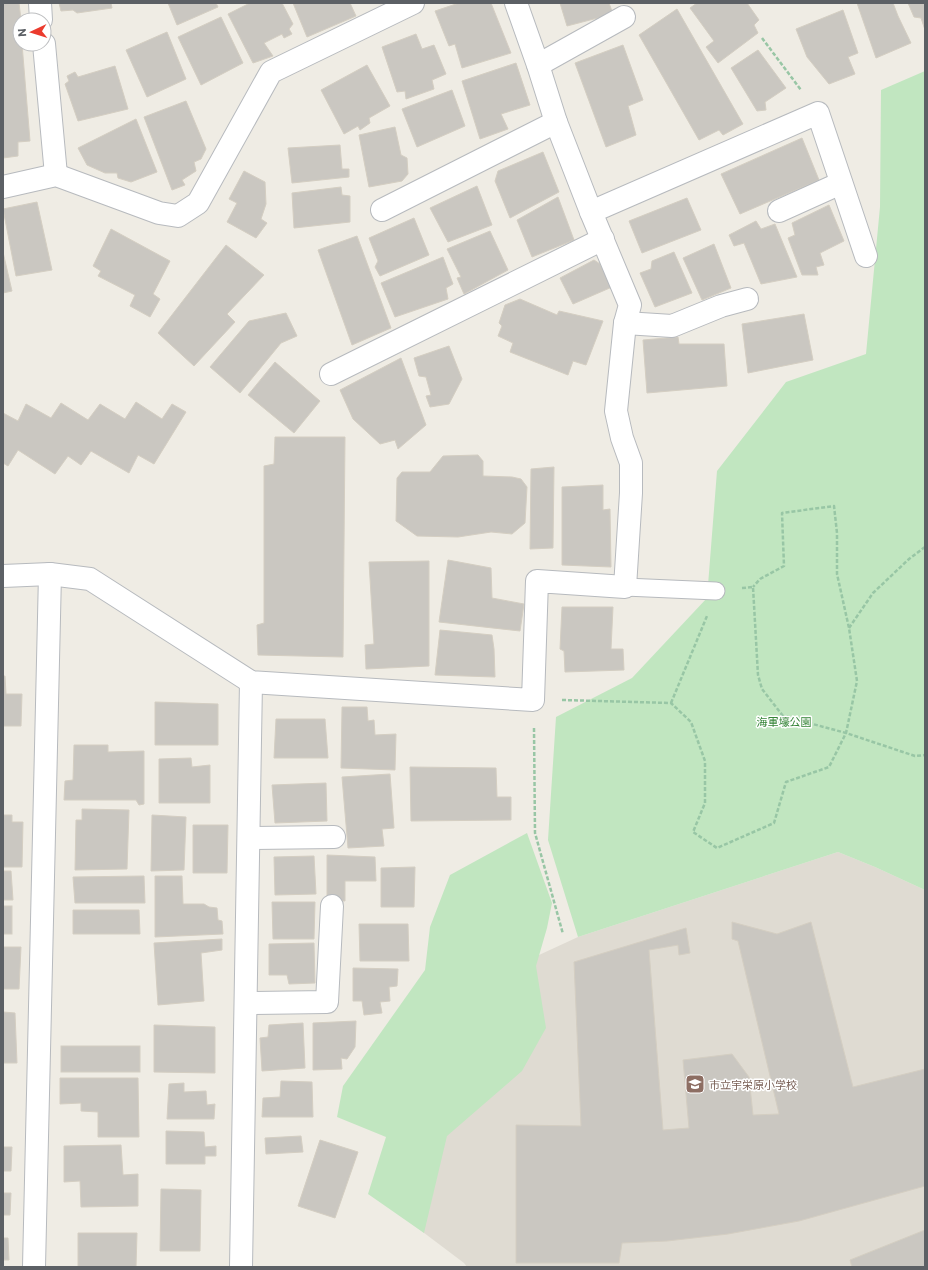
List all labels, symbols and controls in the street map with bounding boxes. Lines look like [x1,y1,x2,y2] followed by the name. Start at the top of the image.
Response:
[12,12,52,52] north arrow
[15,28,28,37] text: N
[757,715,812,728] park label: 海軍壕公園
[684,1073,706,1095] school or university icon: 市立宇栄原小学校
[709,1078,797,1091] place label: 市立宇栄原小学校

